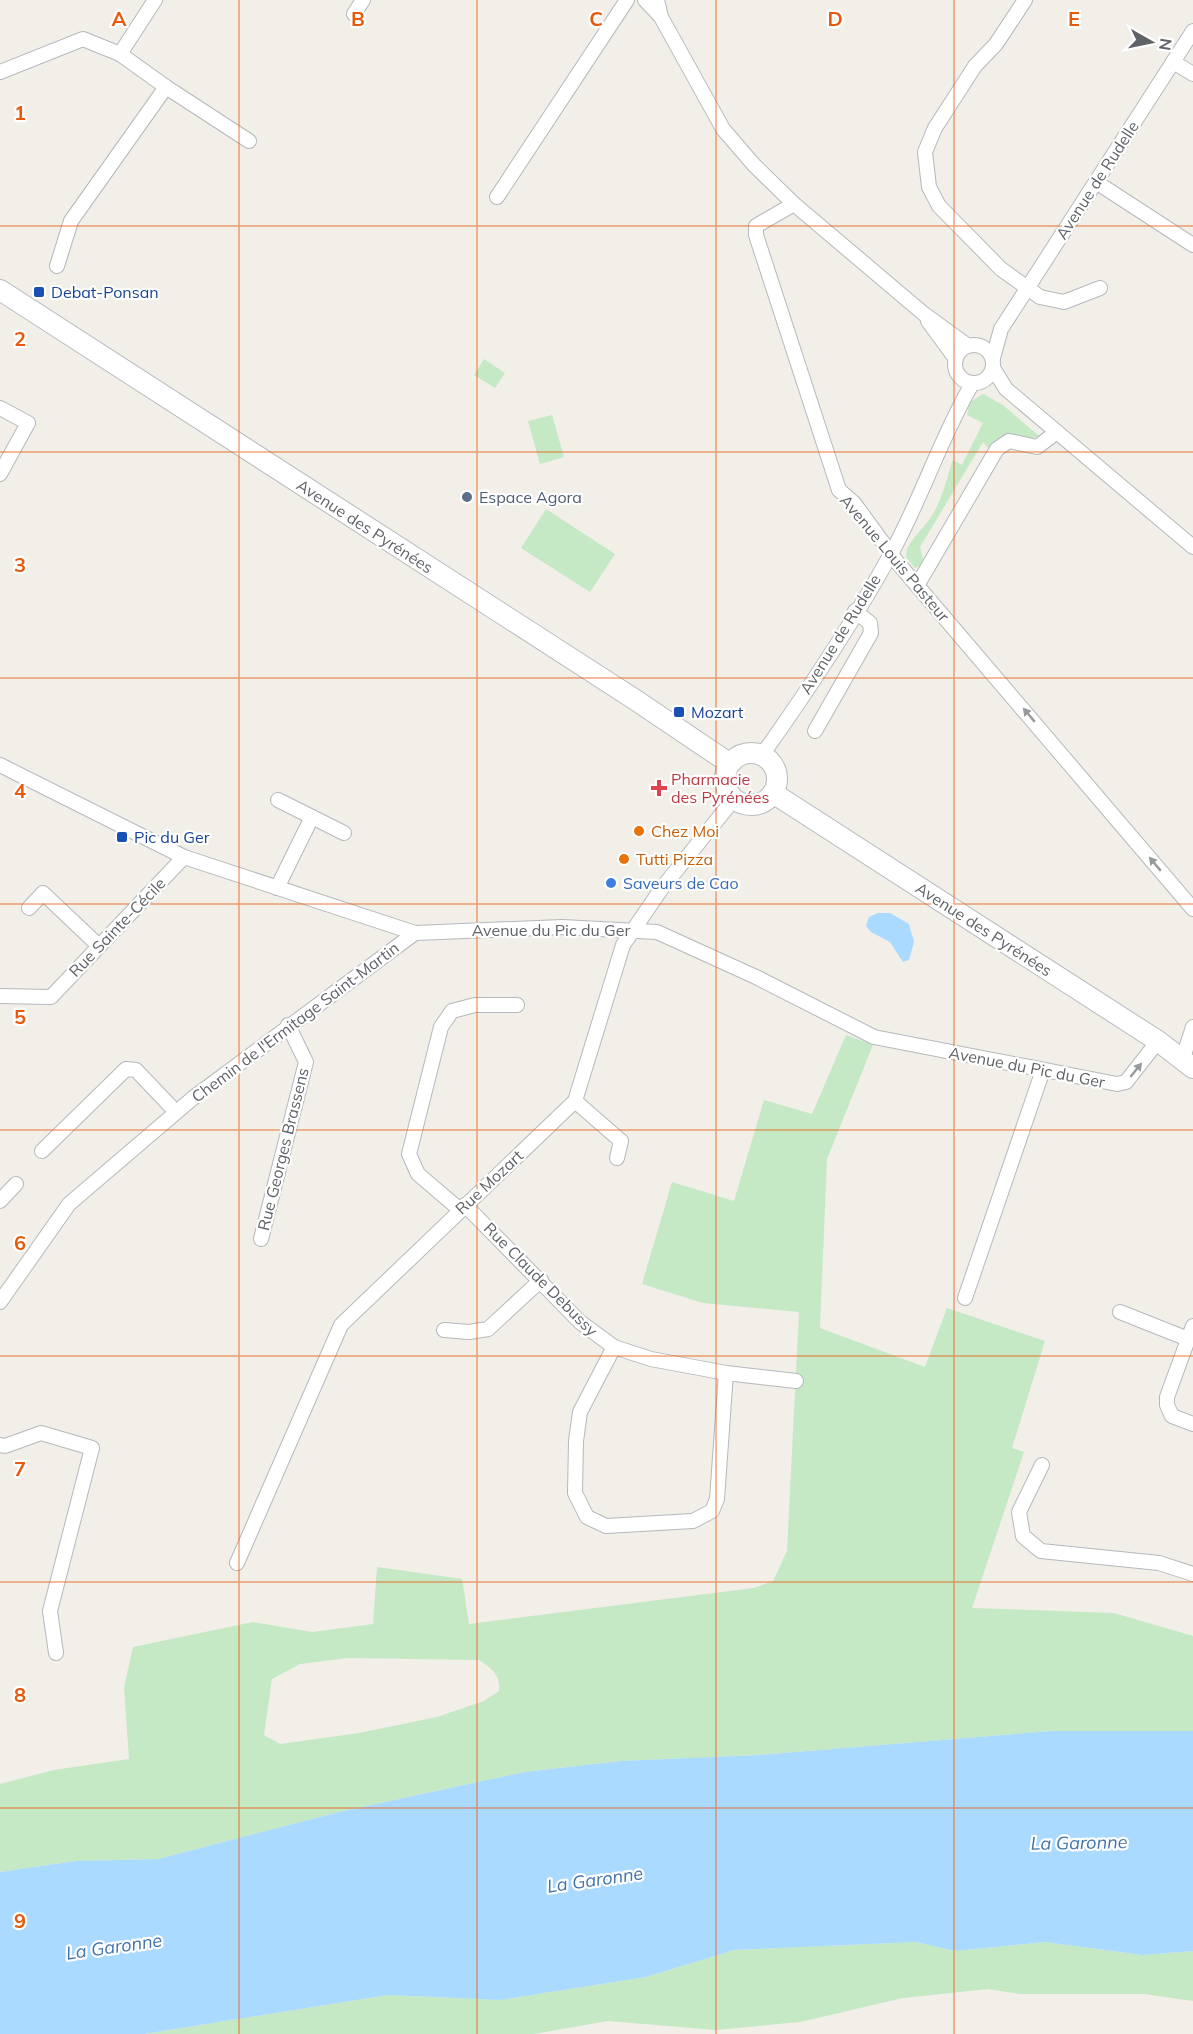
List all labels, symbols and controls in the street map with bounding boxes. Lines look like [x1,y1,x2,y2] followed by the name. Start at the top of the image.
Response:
[112,6,127,31] text: A
[351,6,365,31] text: B
[589,6,603,31] text: C
[827,6,843,31] text: D
[1068,6,1080,31] text: E
[1121,12,1181,72] north arrow
[1155,37,1177,52] text: N
[14,100,26,125] text: 1
[1051,117,1143,243] street label: Avenue de Rudelle
[51,282,159,302] place label: Debat-Ponsan
[32,285,46,299] marker: Debat-Ponsan
[14,326,26,351] text: 2
[293,474,437,578] street label: Avenue des Pyrénées
[479,487,582,507] place label: Espace Agora
[460,490,474,504] marker: Espace Agora
[836,490,954,626] street label: Avenue Louis Pasteur
[14,552,26,577] text: 3
[795,570,885,698] street label: Avenue de Rudelle
[691,702,744,722] place label: Mozart
[672,705,686,719] marker: Mozart
[1023,708,1036,723] one-way arrow
[671,769,770,807] place label: Pharmacie des Pyrénées
[14,778,26,803] text: 4
[652,781,666,795] marker: Pharmacie des Pyrénées
[651,821,719,841] place label: Chez Moi
[632,824,646,838] marker: Chez Moi
[134,827,210,847] place label: Pic du Ger
[115,830,129,844] marker: Pic du Ger
[636,849,713,869] place label: Tutti Pizza
[617,852,631,866] marker: Tutti Pizza
[1149,857,1162,872] one-way arrow
[64,873,170,981] street label: Rue Sainte-Cécile
[623,873,739,893] place label: Saveurs de Cao
[604,876,618,890] marker: Saveurs de Cao
[912,877,1056,981] street label: Avenue des Pyrénées
[472,920,630,940] street label: Avenue du Pic du Ger
[187,937,403,1107] street label: Chemin de l'Ermitage Saint-Martin
[14,1004,26,1029] text: 5
[947,1042,1107,1092] street label: Avenue du Pic du Ger
[1129,1063,1142,1078] one-way arrow
[253,1066,313,1232] street label: Rue Georges Brassens
[451,1145,527,1219] street label: Rue Mozart
[480,1218,602,1340] street label: Rue Claude Debussy
[14,1230,26,1255] text: 6
[14,1456,26,1481] text: 7
[14,1682,26,1707] text: 8
[1030,1830,1128,1855] water label: La Garonne
[545,1861,645,1898] water label: La Garonne
[14,1908,26,1933] text: 9
[64,1928,164,1965] water label: La Garonne

